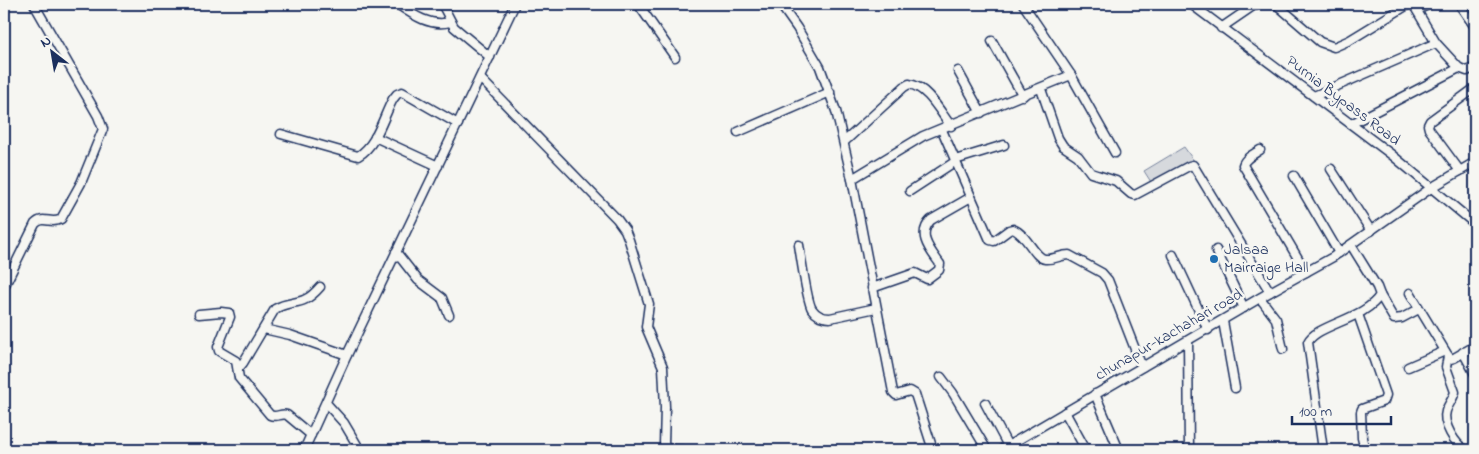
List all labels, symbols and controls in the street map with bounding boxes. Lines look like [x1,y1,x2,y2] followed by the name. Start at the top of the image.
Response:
[28,28,78,78] north arrow
[37,31,56,54] text: N
[1281,50,1405,152] street label: Purnia Bypass Road
[1224,238,1309,280] place label: Jalsaa Mairraige Hall
[1208,253,1220,265] marker: Jalsaa Mairraige Hall
[1091,283,1247,387] street label: chunapur-kachahari road
[1292,394,1390,426] scale bar
[1299,401,1332,423] text: 100 m

